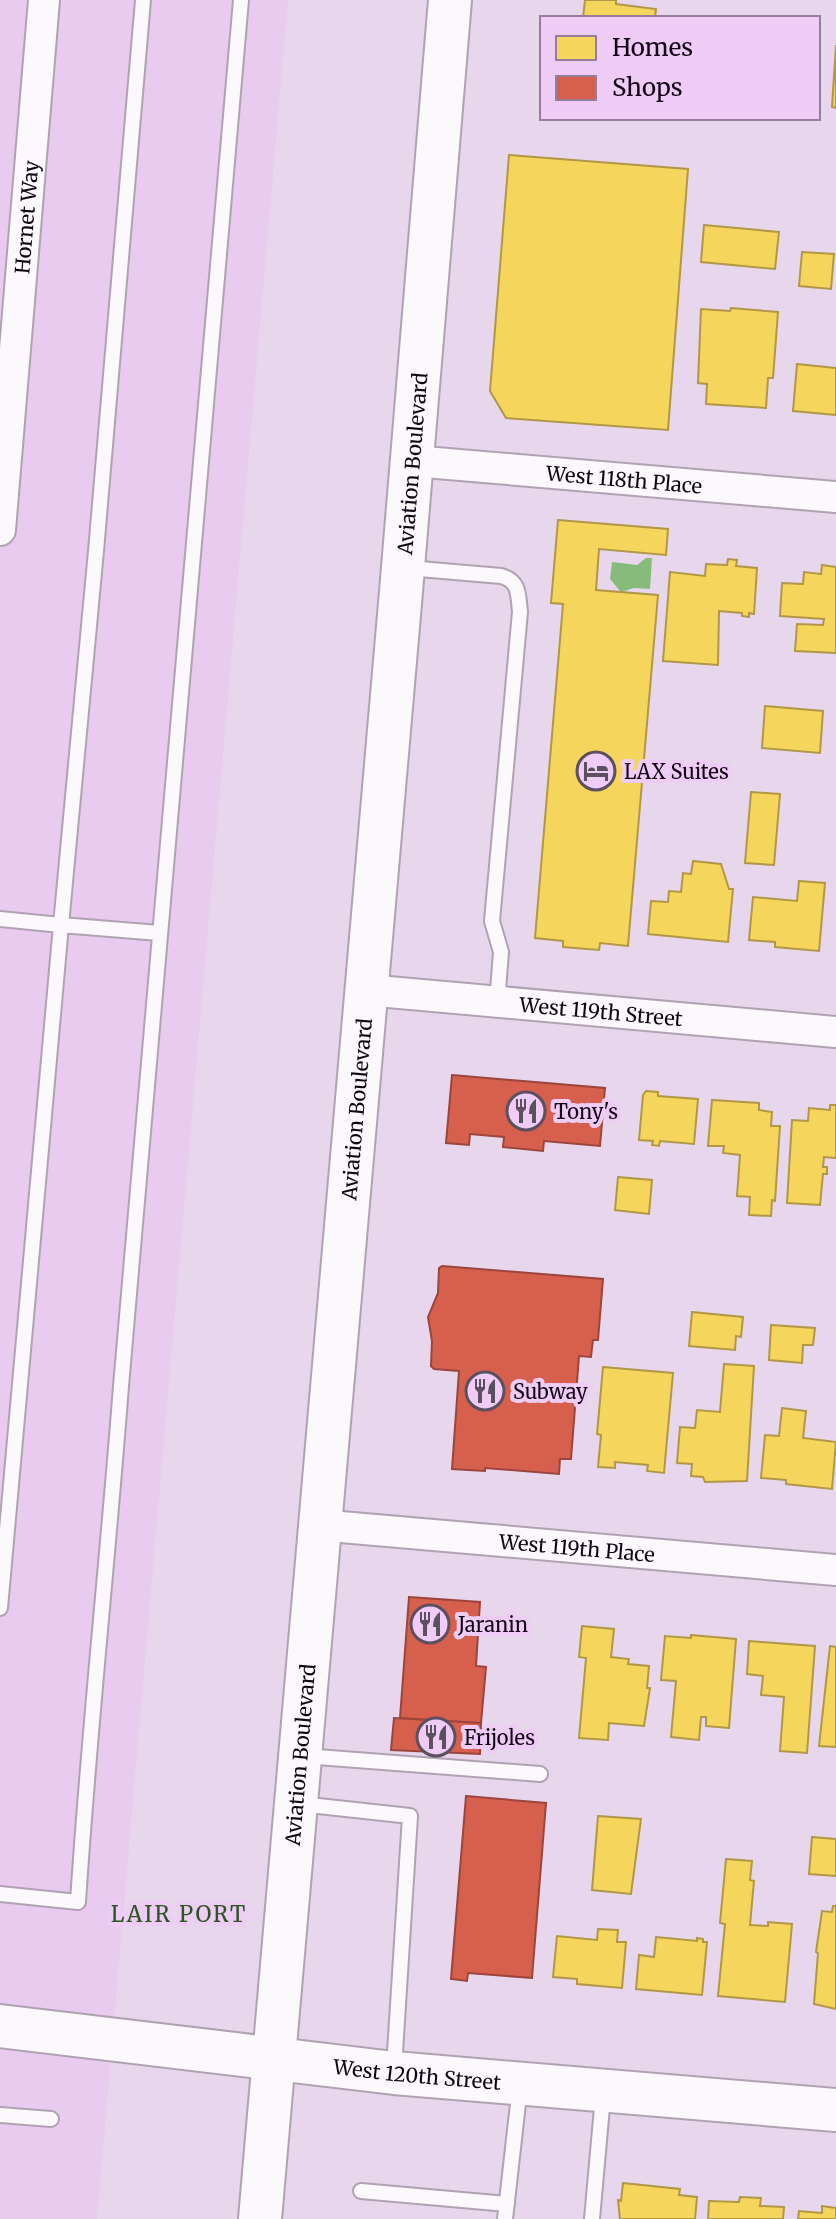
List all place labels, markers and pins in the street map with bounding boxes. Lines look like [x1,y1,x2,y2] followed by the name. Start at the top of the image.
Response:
[575,750,617,792] hotel icon: LAX Suites
[624,759,729,784] place label: LAX Suites
[505,1090,547,1132] restaurant icon: Tony's
[554,1099,618,1124] place label: Tony's
[464,1370,506,1412] restaurant icon: Subway
[513,1379,588,1404] place label: Subway
[409,1603,451,1645] restaurant icon: Jaranin
[457,1612,528,1637] place label: Jaranin
[415,1716,457,1758] restaurant icon: Frijoles
[464,1725,535,1750] place label: Frijoles

